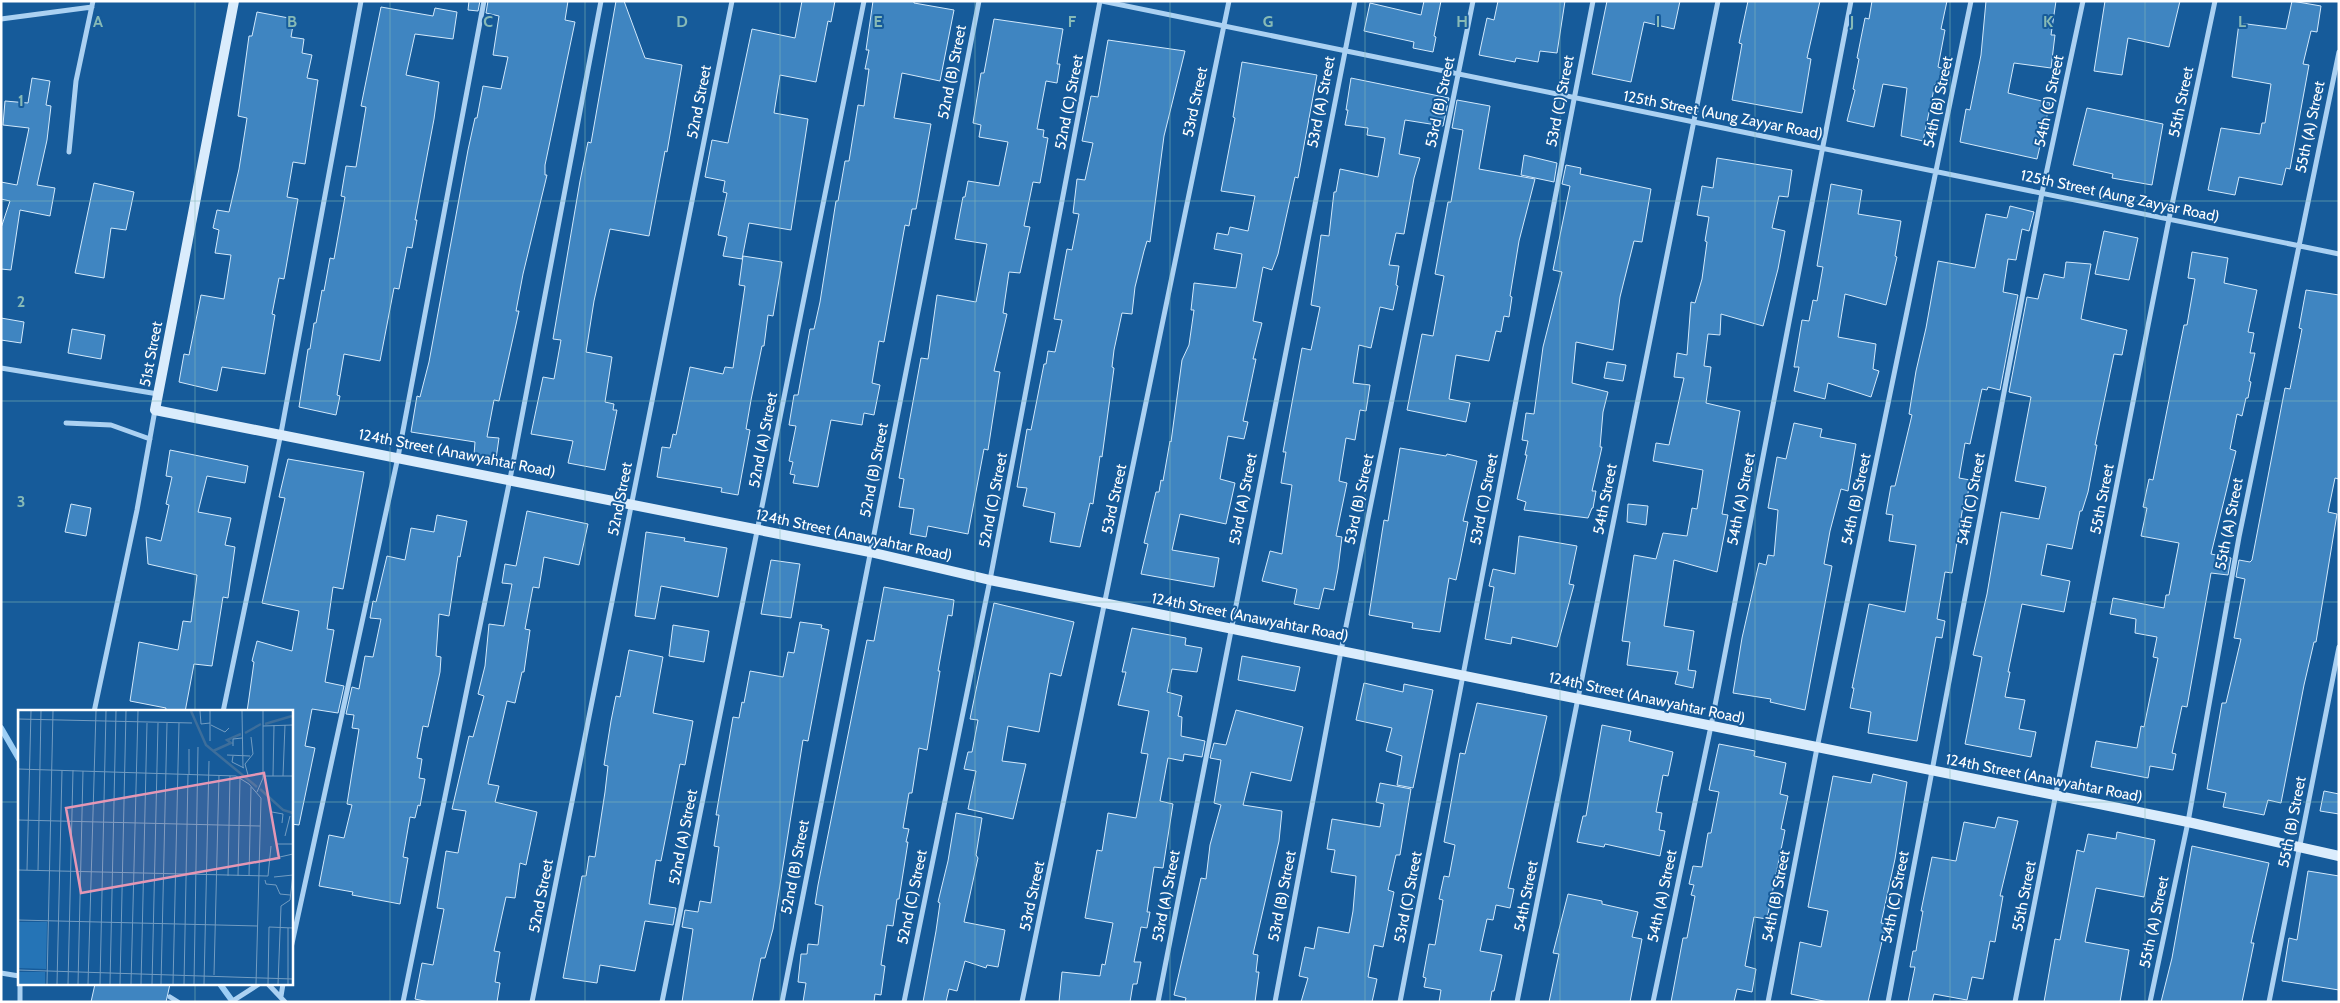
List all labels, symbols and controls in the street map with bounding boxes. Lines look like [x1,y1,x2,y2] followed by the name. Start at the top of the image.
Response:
[93,12,103,31] text: A
[287,12,297,31] text: B
[483,12,493,31] text: C
[676,12,688,31] text: D
[873,12,883,31] text: E
[1068,12,1077,31] text: F
[1263,12,1273,31] text: G
[1456,12,1468,31] text: H
[1656,12,1660,31] text: I
[1849,12,1854,31] text: J
[2043,12,2053,31] text: K
[2238,12,2246,31] text: L
[934,23,970,121] street label: 52nd (B) Street
[1051,53,1087,151] street label: 52nd (C) Street
[2030,53,2068,149] street label: 54th (C) Street
[1542,54,1578,148] street label: 53rd (C) Street
[1303,55,1339,149] street label: 53rd (A) Street
[1422,55,1458,149] street label: 53rd (B) Street
[1920,55,1956,149] street label: 54th (B) Street
[683,64,715,140] street label: 52nd Street
[1179,65,1211,139] street label: 53rd Street
[2165,65,2197,139] street label: 55th Street
[2291,79,2329,175] street label: 55th (A) Street
[1622,87,1824,143] street label: 125th Street (Aung Zayyar Road)
[18,91,24,110] text: 1
[2019,166,2221,226] street label: 125th Street (Aung Zayyar Road)
[17,292,25,311] text: 2
[136,320,166,388] street label: 51st Street
[745,391,781,489] street label: 52nd (A) Street
[856,421,892,519] street label: 52nd (B) Street
[357,425,557,481] street label: 124th Street (Anawyahtar Road)
[975,451,1011,549] street label: 52nd (C) Street
[1723,451,1759,547] street label: 54th (A) Street
[1953,451,1989,547] street label: 54th (C) Street
[1225,452,1261,546] street label: 53rd (A) Street
[1341,452,1377,546] street label: 53rd (B) Street
[1466,452,1502,546] street label: 53rd (C) Street
[1838,452,1874,546] street label: 54th (B) Street
[604,461,636,537] street label: 52nd Street
[1098,462,1130,536] street label: 53rd Street
[1589,462,1621,536] street label: 54th Street
[2086,462,2118,536] street label: 55th Street
[2211,476,2247,572] street label: 55th (A) Street
[17,492,25,511] text: 3
[754,505,954,565] street label: 124th Street (Anawyahtar Road)
[1150,589,1350,645] street label: 124th Street (Anawyahtar Road)
[1547,668,1747,728] street label: 124th Street (Anawyahtar Road)
[18,710,292,986] inset map
[1944,750,2144,806] street label: 124th Street (Anawyahtar Road)
[2274,775,2310,869] street label: 55th (B) Street
[665,788,701,886] street label: 52nd (A) Street
[777,818,813,916] street label: 52nd (B) Street
[893,848,931,946] street label: 52nd (C) Street
[1643,848,1681,944] street label: 54th (A) Street
[1148,849,1184,943] street label: 53rd (A) Street
[1264,849,1300,943] street label: 53rd (B) Street
[1758,849,1794,943] street label: 54th (B) Street
[1877,849,1913,945] street label: 54th (C) Street
[1390,850,1426,944] street label: 53rd (C) Street
[525,858,557,934] street label: 52nd Street
[1016,859,1048,933] street label: 53rd Street
[1510,859,1542,933] street label: 54th Street
[2008,859,2040,933] street label: 55th Street
[2135,874,2173,970] street label: 55th (A) Street

